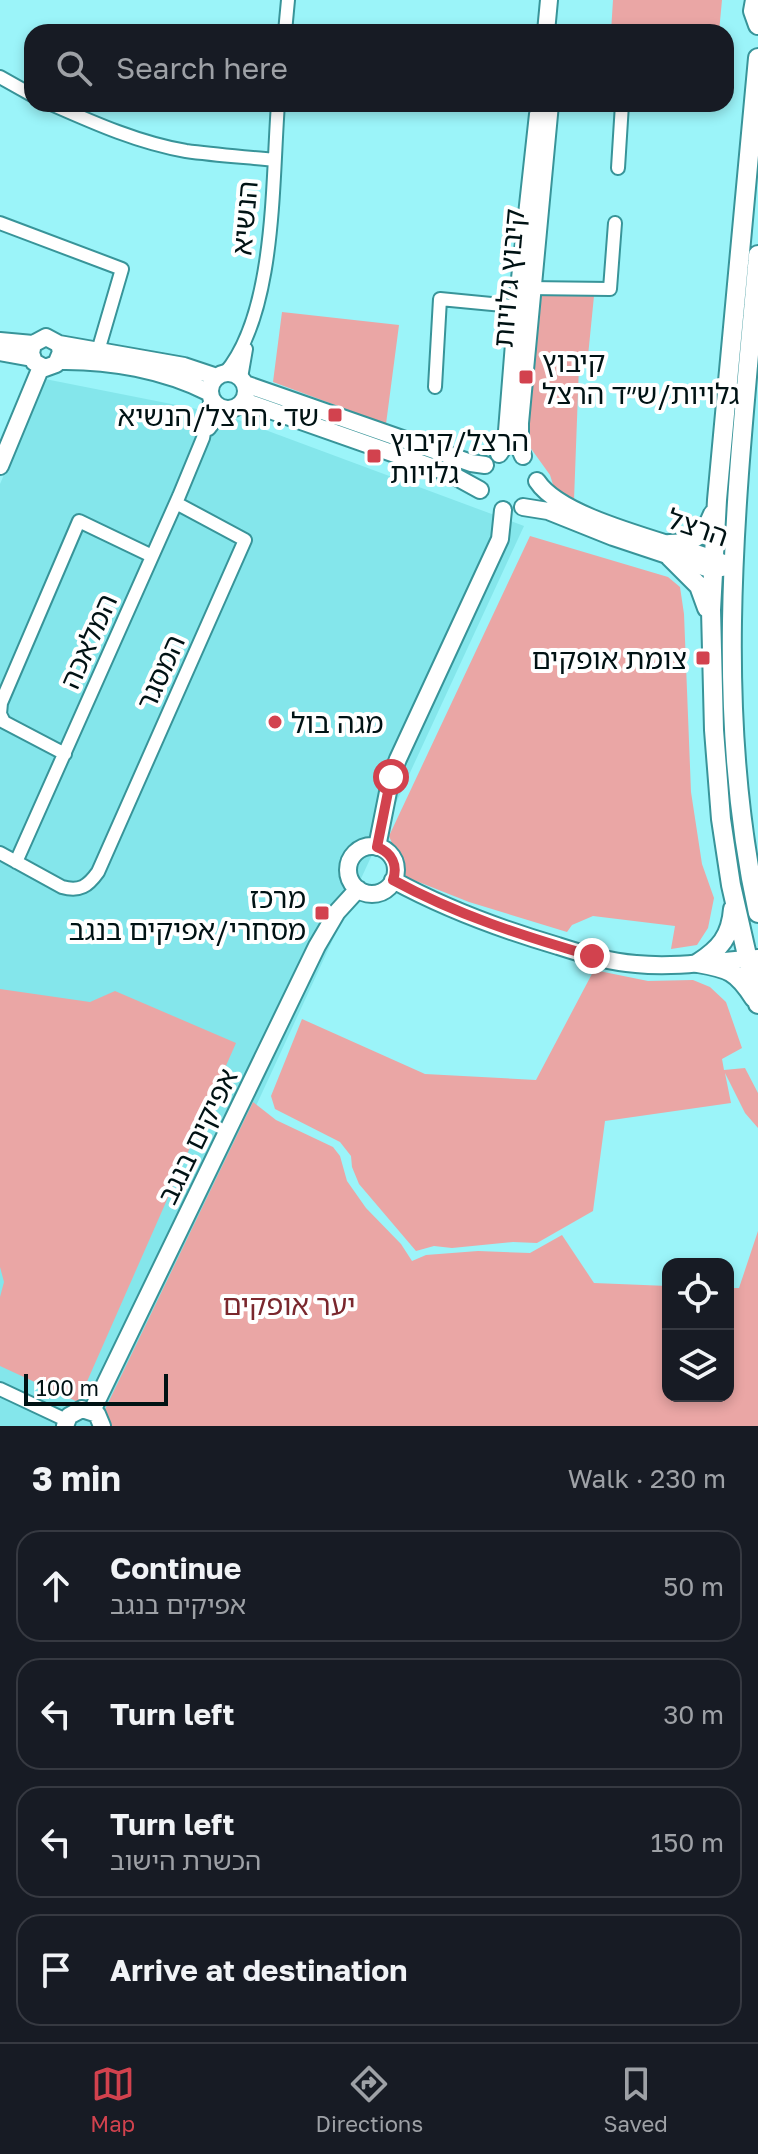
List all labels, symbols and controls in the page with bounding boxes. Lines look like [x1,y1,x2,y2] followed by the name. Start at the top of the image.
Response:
[24,24,734,112] search box
[52,46,96,90] icon: search
[116,50,288,86] text: Search here
[224,179,264,257] street label: הנשיא
[485,207,531,349] street label: קיבוץ גלויות
[542,345,740,410] place label: קיבוץ גלויות/ש״ד הרצל
[517,368,535,386] marker: קיבוץ גלויות/ש״ד הרצל
[118,399,319,432] place label: שד. הרצל/הנשיא
[326,406,344,424] marker: שד. הרצל/הנשיא
[390,424,529,489] place label: הרצל/קיבוץ גלויות
[365,447,383,465] marker: הרצל/קיבוץ גלויות
[663,501,733,553] street label: הרצל
[53,589,123,693] street label: המלאכה
[129,629,191,715] street label: המסגר
[532,642,687,675] place label: צומת אופקים
[694,649,712,667] marker: צומת אופקים
[291,706,384,739] place label: מגה בול
[266,713,284,731] marker: מגה בול
[373,759,409,795] route start
[69,881,306,946] place label: מרכז מסחרי/אפיקים בנגב
[313,904,331,922] marker: מרכז מסחרי/אפיקים בנגב
[574,938,610,974] route end
[150,1063,244,1209] street label: אפיקים בנגב
[662,1258,734,1402] map controls
[662,1258,734,1330] button: locate
[222,1288,356,1321] park label: יער אופקים
[662,1330,734,1402] button: layers
[24,1370,168,1406] scale bar
[36,1374,99,1401] text: 100 m
[32,1458,121,1498] text: 3 min
[568,1463,726,1494] text: Walk · 230 m
[110,1550,241,1586] text: Continue
[34,1564,78,1608] icon: ahead
[663,1571,724,1602] text: 50 m
[110,1589,246,1620] text: אפיקים בנגב
[34,1692,78,1736] icon: left
[110,1696,235,1732] text: Turn left
[663,1699,724,1730] text: 30 m
[110,1806,235,1842] text: Turn left
[34,1820,78,1864] icon: left
[651,1827,724,1858] text: 150 m
[110,1845,261,1876] text: הכשרת הישוב
[34,1948,78,1992] icon: arrive
[110,1952,407,1988] text: Arrive at destination
[90,2062,135,2137] tab: Map
[316,2062,423,2137] tab: Directions
[604,2062,668,2137] tab: Saved

